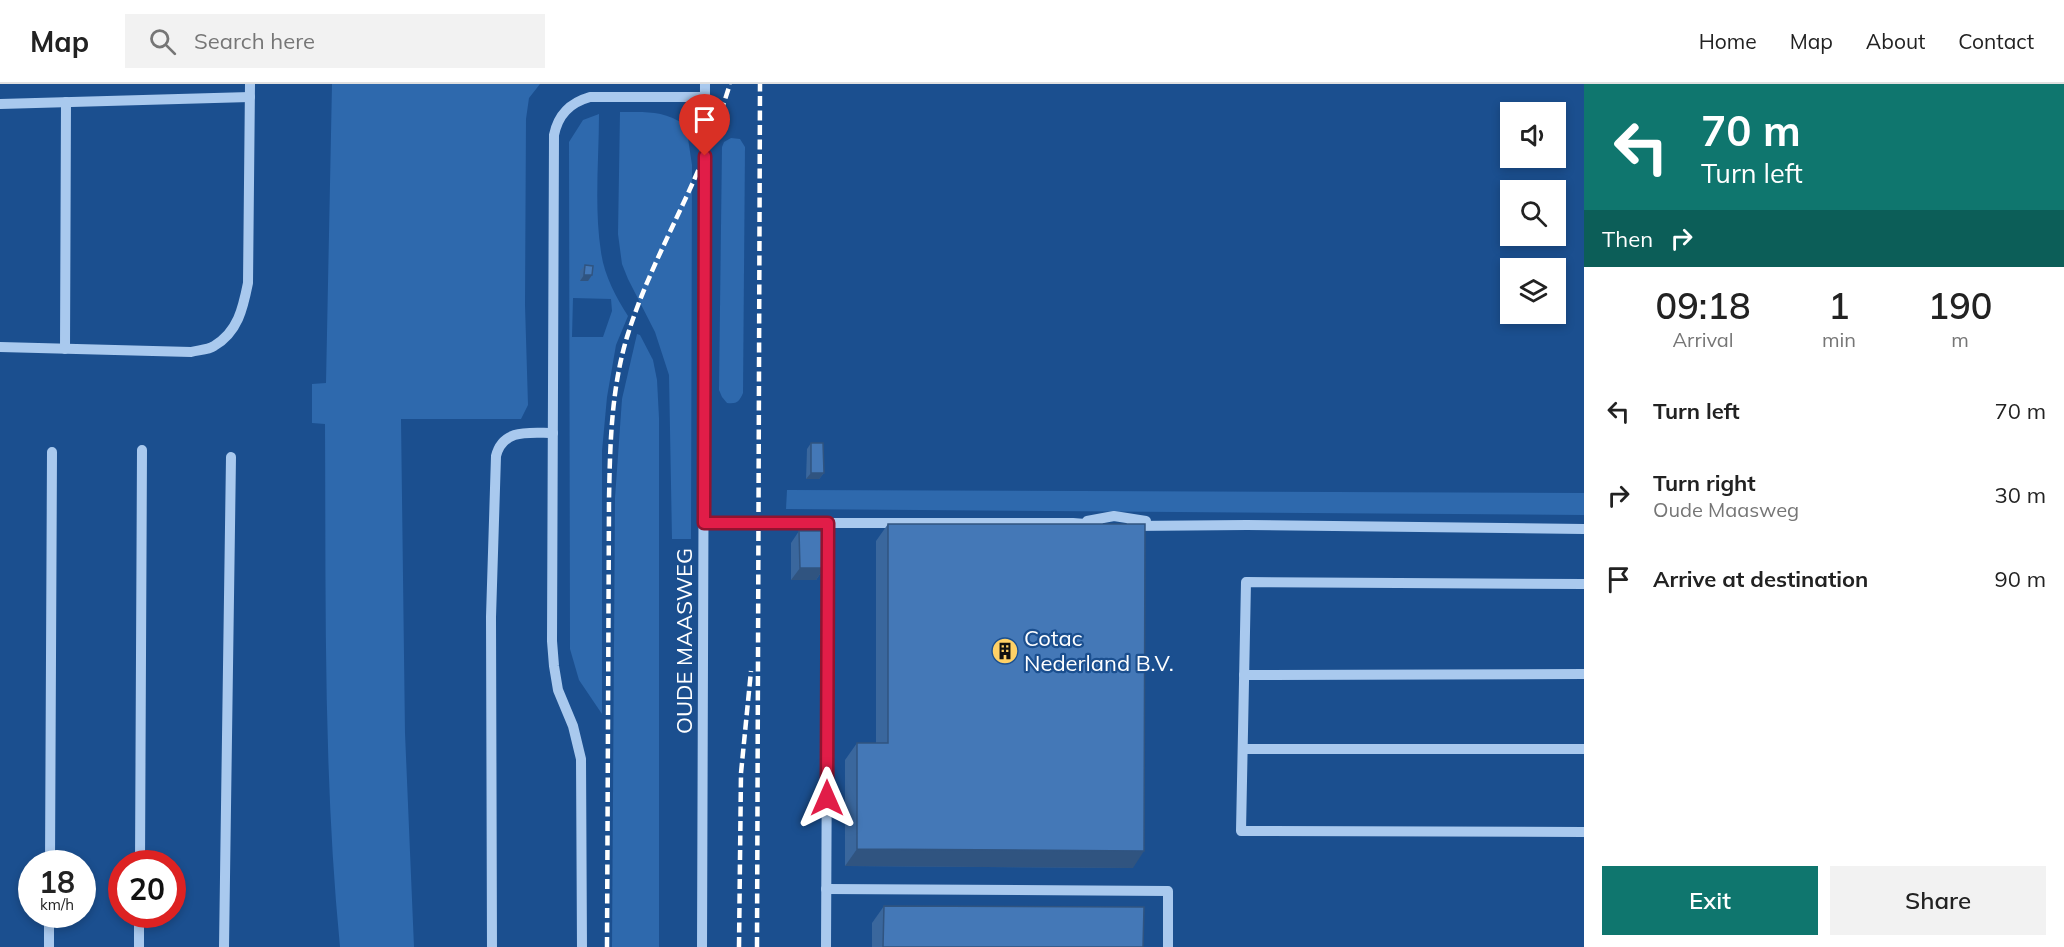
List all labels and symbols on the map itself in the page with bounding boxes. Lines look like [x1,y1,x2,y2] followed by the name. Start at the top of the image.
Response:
[679,94,730,156] pin
[670,548,698,734] street label: OUDE MAASWEG
[1024,624,1174,677] place label: Cotac Nederland B.V.
[990,636,1020,666] building icon: Cotac Nederland B.V.
[795,766,859,830] position arrow
[108,850,186,928] speed limit sign: 20

